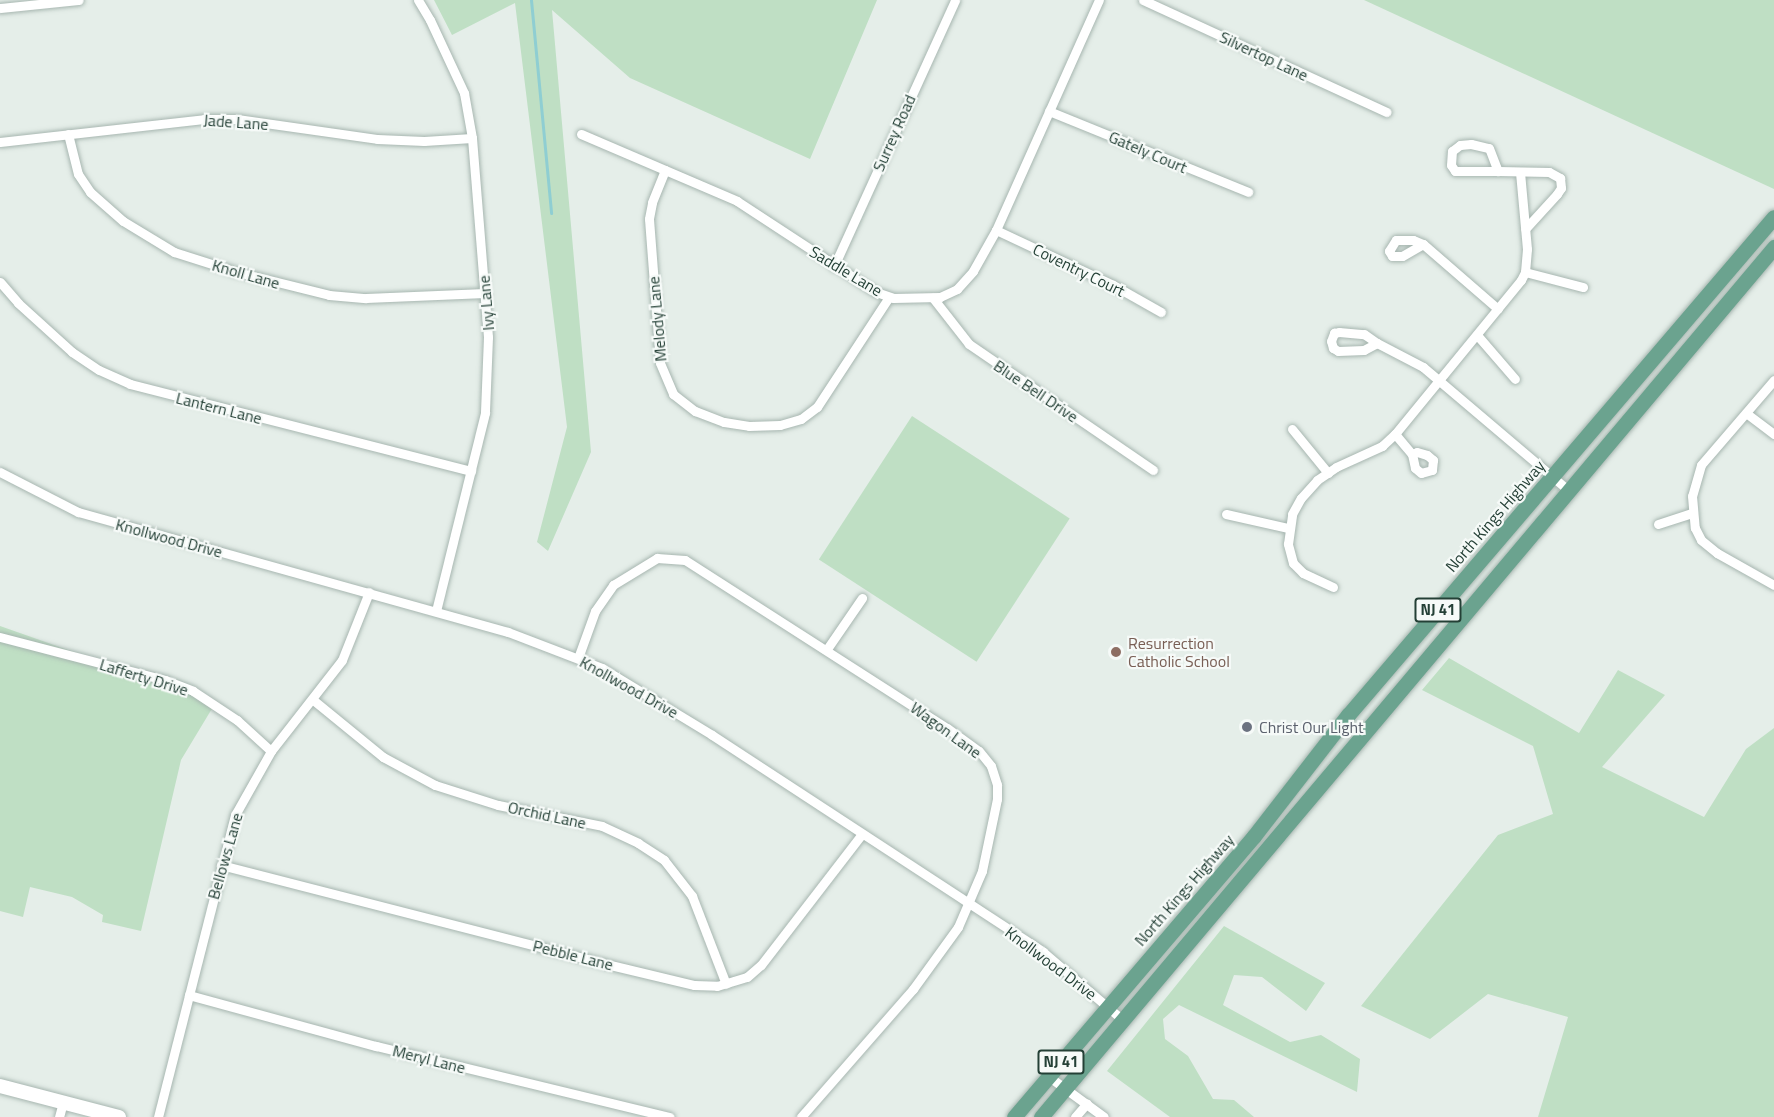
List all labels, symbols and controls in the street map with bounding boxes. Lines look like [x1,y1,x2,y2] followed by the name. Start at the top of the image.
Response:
[1217,27,1311,85] street label: Silvertop Lane
[869,92,919,174] street label: Surrey Road
[203,110,269,134] street label: Jade Lane
[1106,127,1190,177] street label: Gately Court
[1030,239,1128,301] street label: Coventry Court
[806,242,886,300] street label: Saddle Lane
[210,255,282,293] street label: Knoll Lane
[474,275,498,331] street label: Ivy Lane
[644,276,670,362] street label: Melody Lane
[990,356,1082,426] street label: Blue Bell Drive
[174,388,264,428] street label: Lantern Lane
[1441,456,1549,576] street label: North Kings Highway
[114,515,224,561] street label: Knollwood Drive
[1414,598,1462,622] road number: NJ 41
[1128,633,1230,671] place label: Resurrection Catholic School
[1109,645,1123,659] marker: Resurrection Catholic School
[576,652,682,722] street label: Knollwood Drive
[97,654,191,700] street label: Lafferty Drive
[907,698,985,762] street label: Wagon Lane
[1259,717,1364,737] place label: Christ Our Light
[1240,720,1254,734] marker: Christ Our Light
[506,797,588,833] street label: Orchid Lane
[203,811,247,901] street label: Bellows Lane
[1130,830,1238,950] street label: North Kings Highway
[1002,922,1100,1004] street label: Knollwood Drive
[531,936,615,974] street label: Pebble Lane
[391,1041,467,1077] street label: Meryl Lane
[1037,1050,1085,1074] road number: NJ 41

